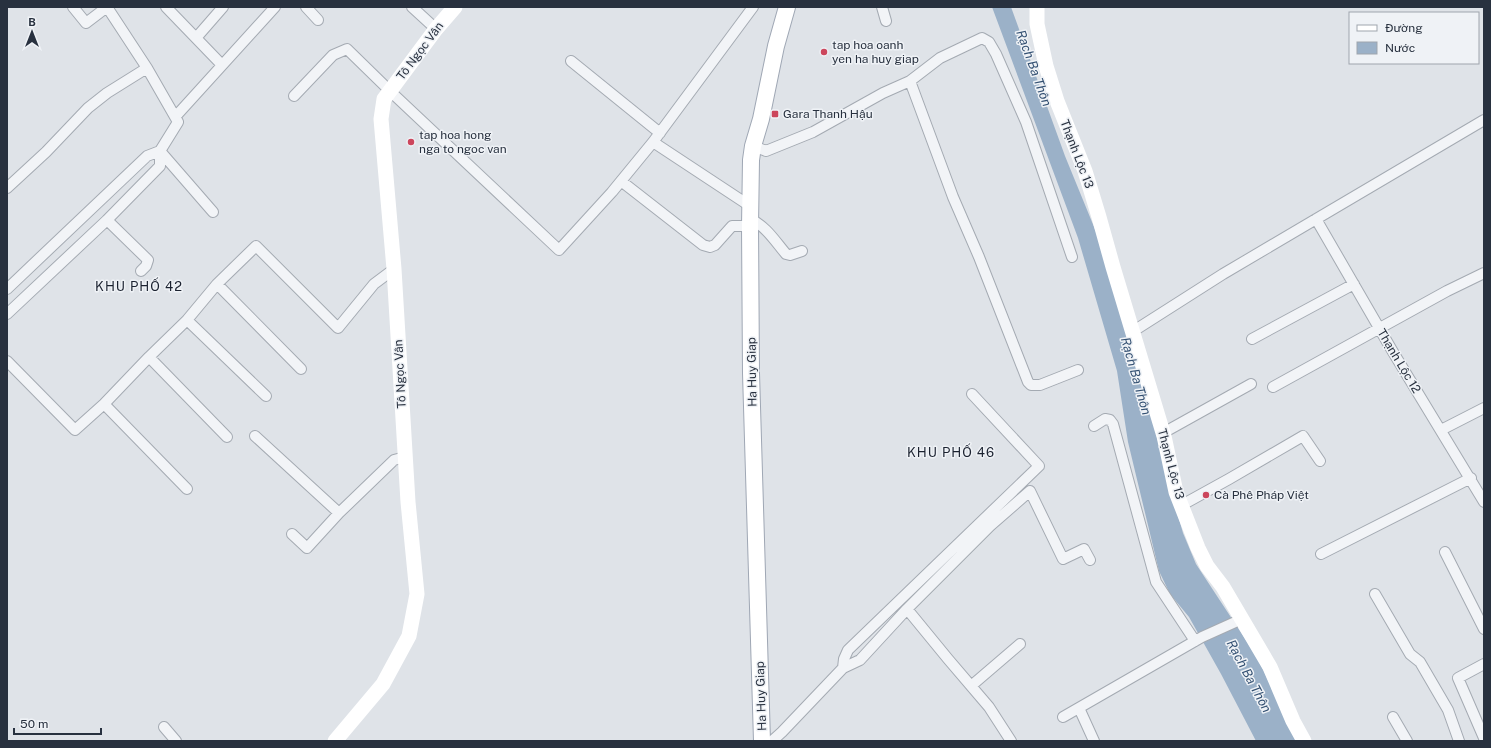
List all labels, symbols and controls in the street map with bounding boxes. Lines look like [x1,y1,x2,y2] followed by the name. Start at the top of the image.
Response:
[12,12,52,52] north arrow
[1349,12,1479,64] legend
[28,16,36,28] text: B
[394,19,446,83] street label: Tô Ngọc Vân
[1385,21,1423,35] text: Đường
[1013,28,1055,108] water label: Rạch Ba Thôn
[832,38,919,66] place label: tap hoa oanh yen ha huy giap
[1385,41,1415,55] text: Nước
[819,47,829,57] marker: tap hoa oanh yen ha huy giap
[783,107,873,121] place label: Gara Thanh Hậu
[770,109,780,119] marker: Gara Thanh Hậu
[1057,118,1097,190] street label: Thạnh Lộc 13
[419,128,507,156] place label: tap hoa hong nga to ngoc van
[406,137,416,147] marker: tap hoa hong nga to ngoc van
[95,277,183,294] district label: KHU PHỐ 42
[1374,326,1424,396] street label: Thạnh Lộc 12
[1118,335,1154,417] water label: Rạch Ba Thôn
[744,337,760,407] street label: Ha Huy Giap
[391,339,409,409] street label: Tô Ngọc Vân
[1155,427,1187,501] street label: Thạnh Lộc 13
[907,443,995,460] district label: KHU PHỐ 46
[1214,488,1309,502] place label: Cà Phê Pháp Việt
[1201,490,1211,500] marker: Cà Phê Pháp Việt
[1224,637,1274,715] water label: Rạch Ba Thôn
[753,661,769,731] street label: Ha Huy Giap
[14,710,101,736] scale bar
[20,717,48,731] text: 50 m

